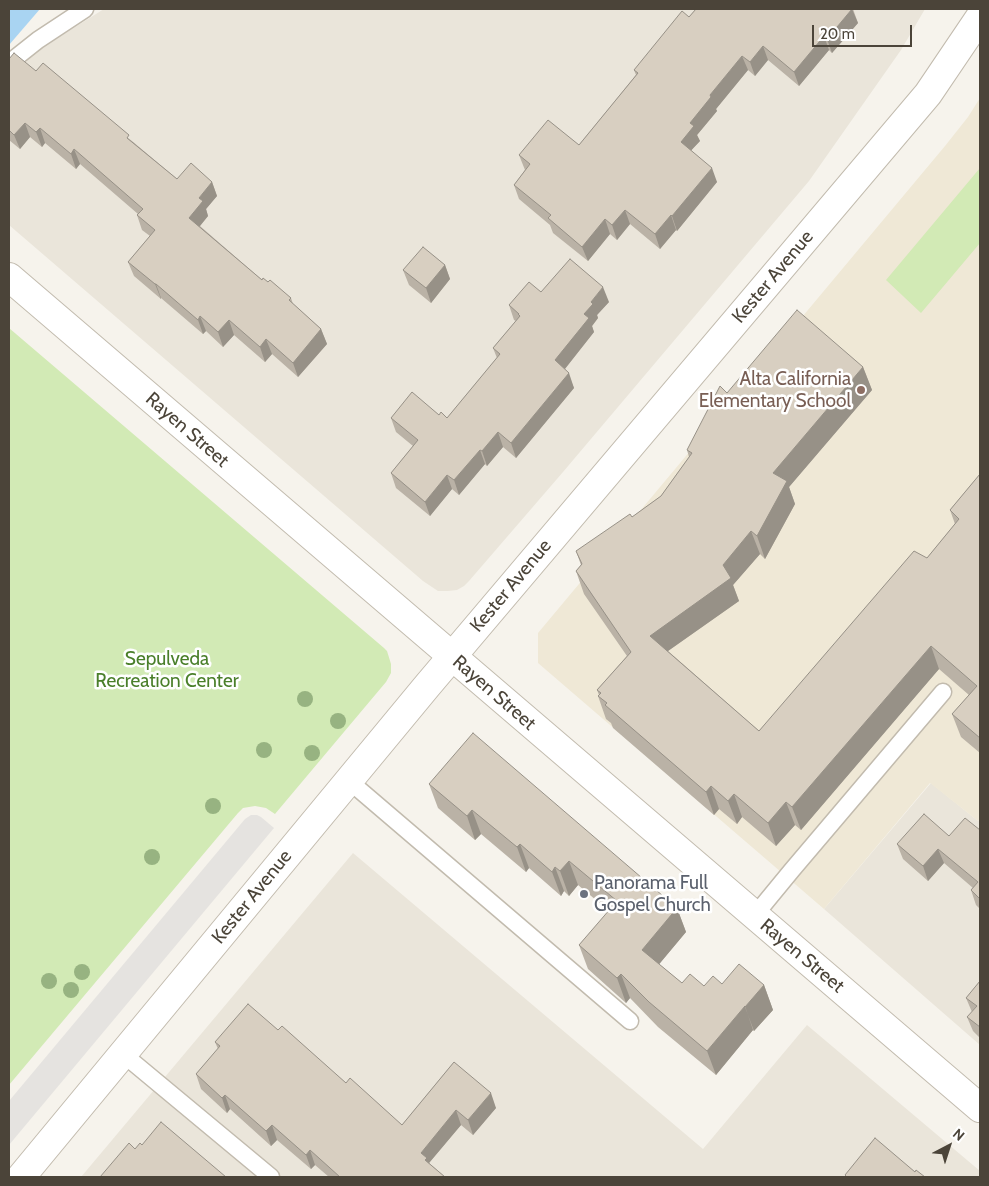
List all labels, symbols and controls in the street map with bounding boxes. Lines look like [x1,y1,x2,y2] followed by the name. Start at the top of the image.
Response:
[814,15,914,47] scale bar
[820,25,855,43] text: 20 m
[728,226,818,328] street label: Kester Avenue
[699,368,851,412] place label: Alta California Elementary School
[855,384,867,396] marker: Alta California Elementary School
[141,388,233,472] street label: Rayen Street
[466,535,556,637] street label: Kester Avenue
[95,648,239,692] park label: Sepulveda Recreation Center
[448,651,540,735] street label: Rayen Street
[207,845,297,949] street label: Kester Avenue
[594,872,711,916] place label: Panorama Full Gospel Church
[578,888,590,900] marker: Panorama Full Gospel Church
[755,914,849,998] street label: Rayen Street
[924,1121,974,1171] north arrow
[949,1124,968,1145] text: N

